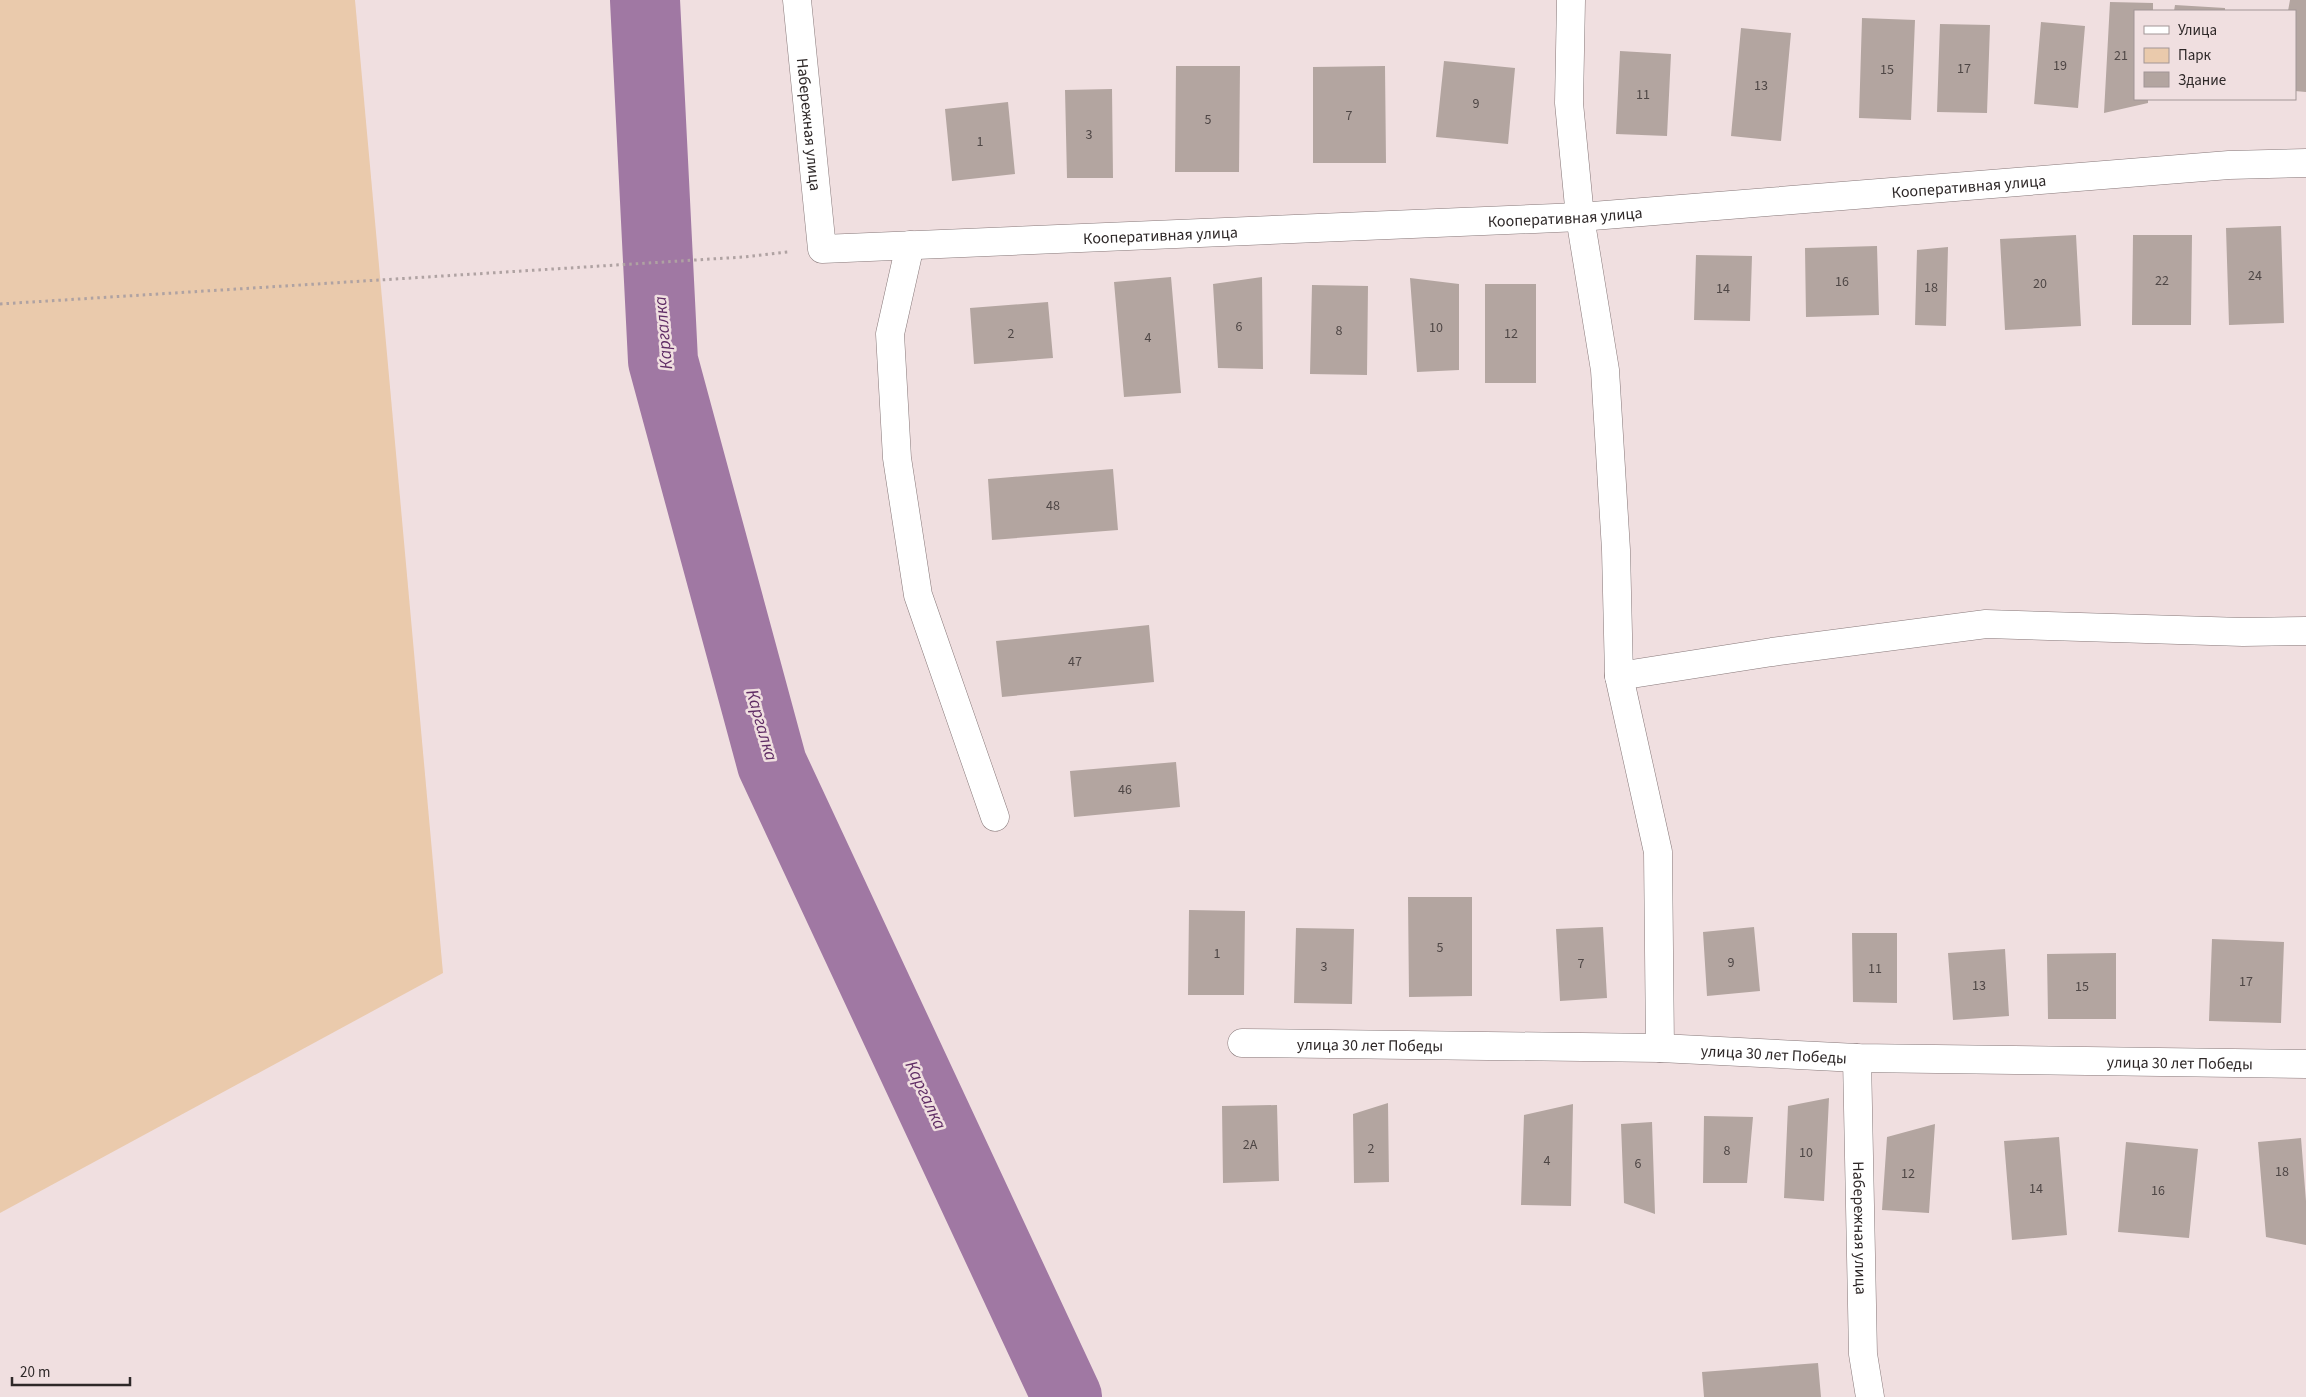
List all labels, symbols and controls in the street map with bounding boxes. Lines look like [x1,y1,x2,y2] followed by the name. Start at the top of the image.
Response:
[2134,10,2296,100] legend
[2178,20,2217,41] text: Улица
[2178,45,2212,66] text: Парк
[2114,46,2128,66] house number: 21
[2053,56,2067,76] house number: 19
[791,57,826,192] street label: Набережная улица
[1957,59,1971,79] house number: 17
[1880,60,1894,80] house number: 15
[2178,70,2226,91] text: Здание
[1754,76,1768,96] house number: 13
[1636,85,1650,105] house number: 11
[1473,94,1480,114] house number: 9
[1346,106,1353,126] house number: 7
[1205,110,1212,130] house number: 5
[1086,125,1093,145] house number: 3
[977,132,984,152] house number: 1
[1891,170,2047,204] street label: Кооперативная улица
[1487,202,1643,233] street label: Кооперативная улица
[1083,221,1238,250] street label: Кооперативная улица
[2248,266,2262,286] house number: 24
[2155,271,2169,291] house number: 22
[1835,272,1849,292] house number: 16
[2033,274,2047,294] house number: 20
[1924,278,1938,298] house number: 18
[1716,279,1730,299] house number: 14
[648,295,679,371] water label: Каргалка
[1236,317,1243,337] house number: 6
[1429,318,1443,338] house number: 10
[1336,321,1343,341] house number: 8
[1008,324,1015,344] house number: 2
[1504,324,1518,344] house number: 12
[1145,328,1152,348] house number: 4
[1046,496,1060,516] house number: 48
[1068,652,1082,672] house number: 47
[739,686,784,764] water label: Каргалка
[1118,780,1132,800] house number: 46
[1437,938,1444,958] house number: 5
[1214,944,1221,964] house number: 1
[1728,953,1735,973] house number: 9
[1578,954,1585,974] house number: 7
[1321,957,1328,977] house number: 3
[1868,959,1882,979] house number: 11
[2239,972,2253,992] house number: 17
[1972,976,1986,996] house number: 13
[2075,977,2089,997] house number: 15
[1297,1034,1443,1057] street label: улица 30 лет Победы
[1700,1040,1847,1069] street label: улица 30 лет Победы
[2106,1051,2253,1075] street label: улица 30 лет Победы
[899,1057,953,1134] water label: Каргалка
[1243,1135,1258,1155] house number: 2А
[1368,1139,1375,1159] house number: 2
[1724,1141,1731,1161] house number: 8
[1799,1143,1813,1163] house number: 10
[1544,1151,1551,1171] house number: 4
[1635,1154,1642,1174] house number: 6
[1847,1161,1872,1295] street label: Набережная улица
[2275,1162,2289,1182] house number: 18
[1901,1164,1915,1184] house number: 12
[2029,1179,2043,1199] house number: 14
[2151,1181,2165,1201] house number: 16
[12,1354,130,1386] scale bar
[20,1362,50,1383] text: 20 m

